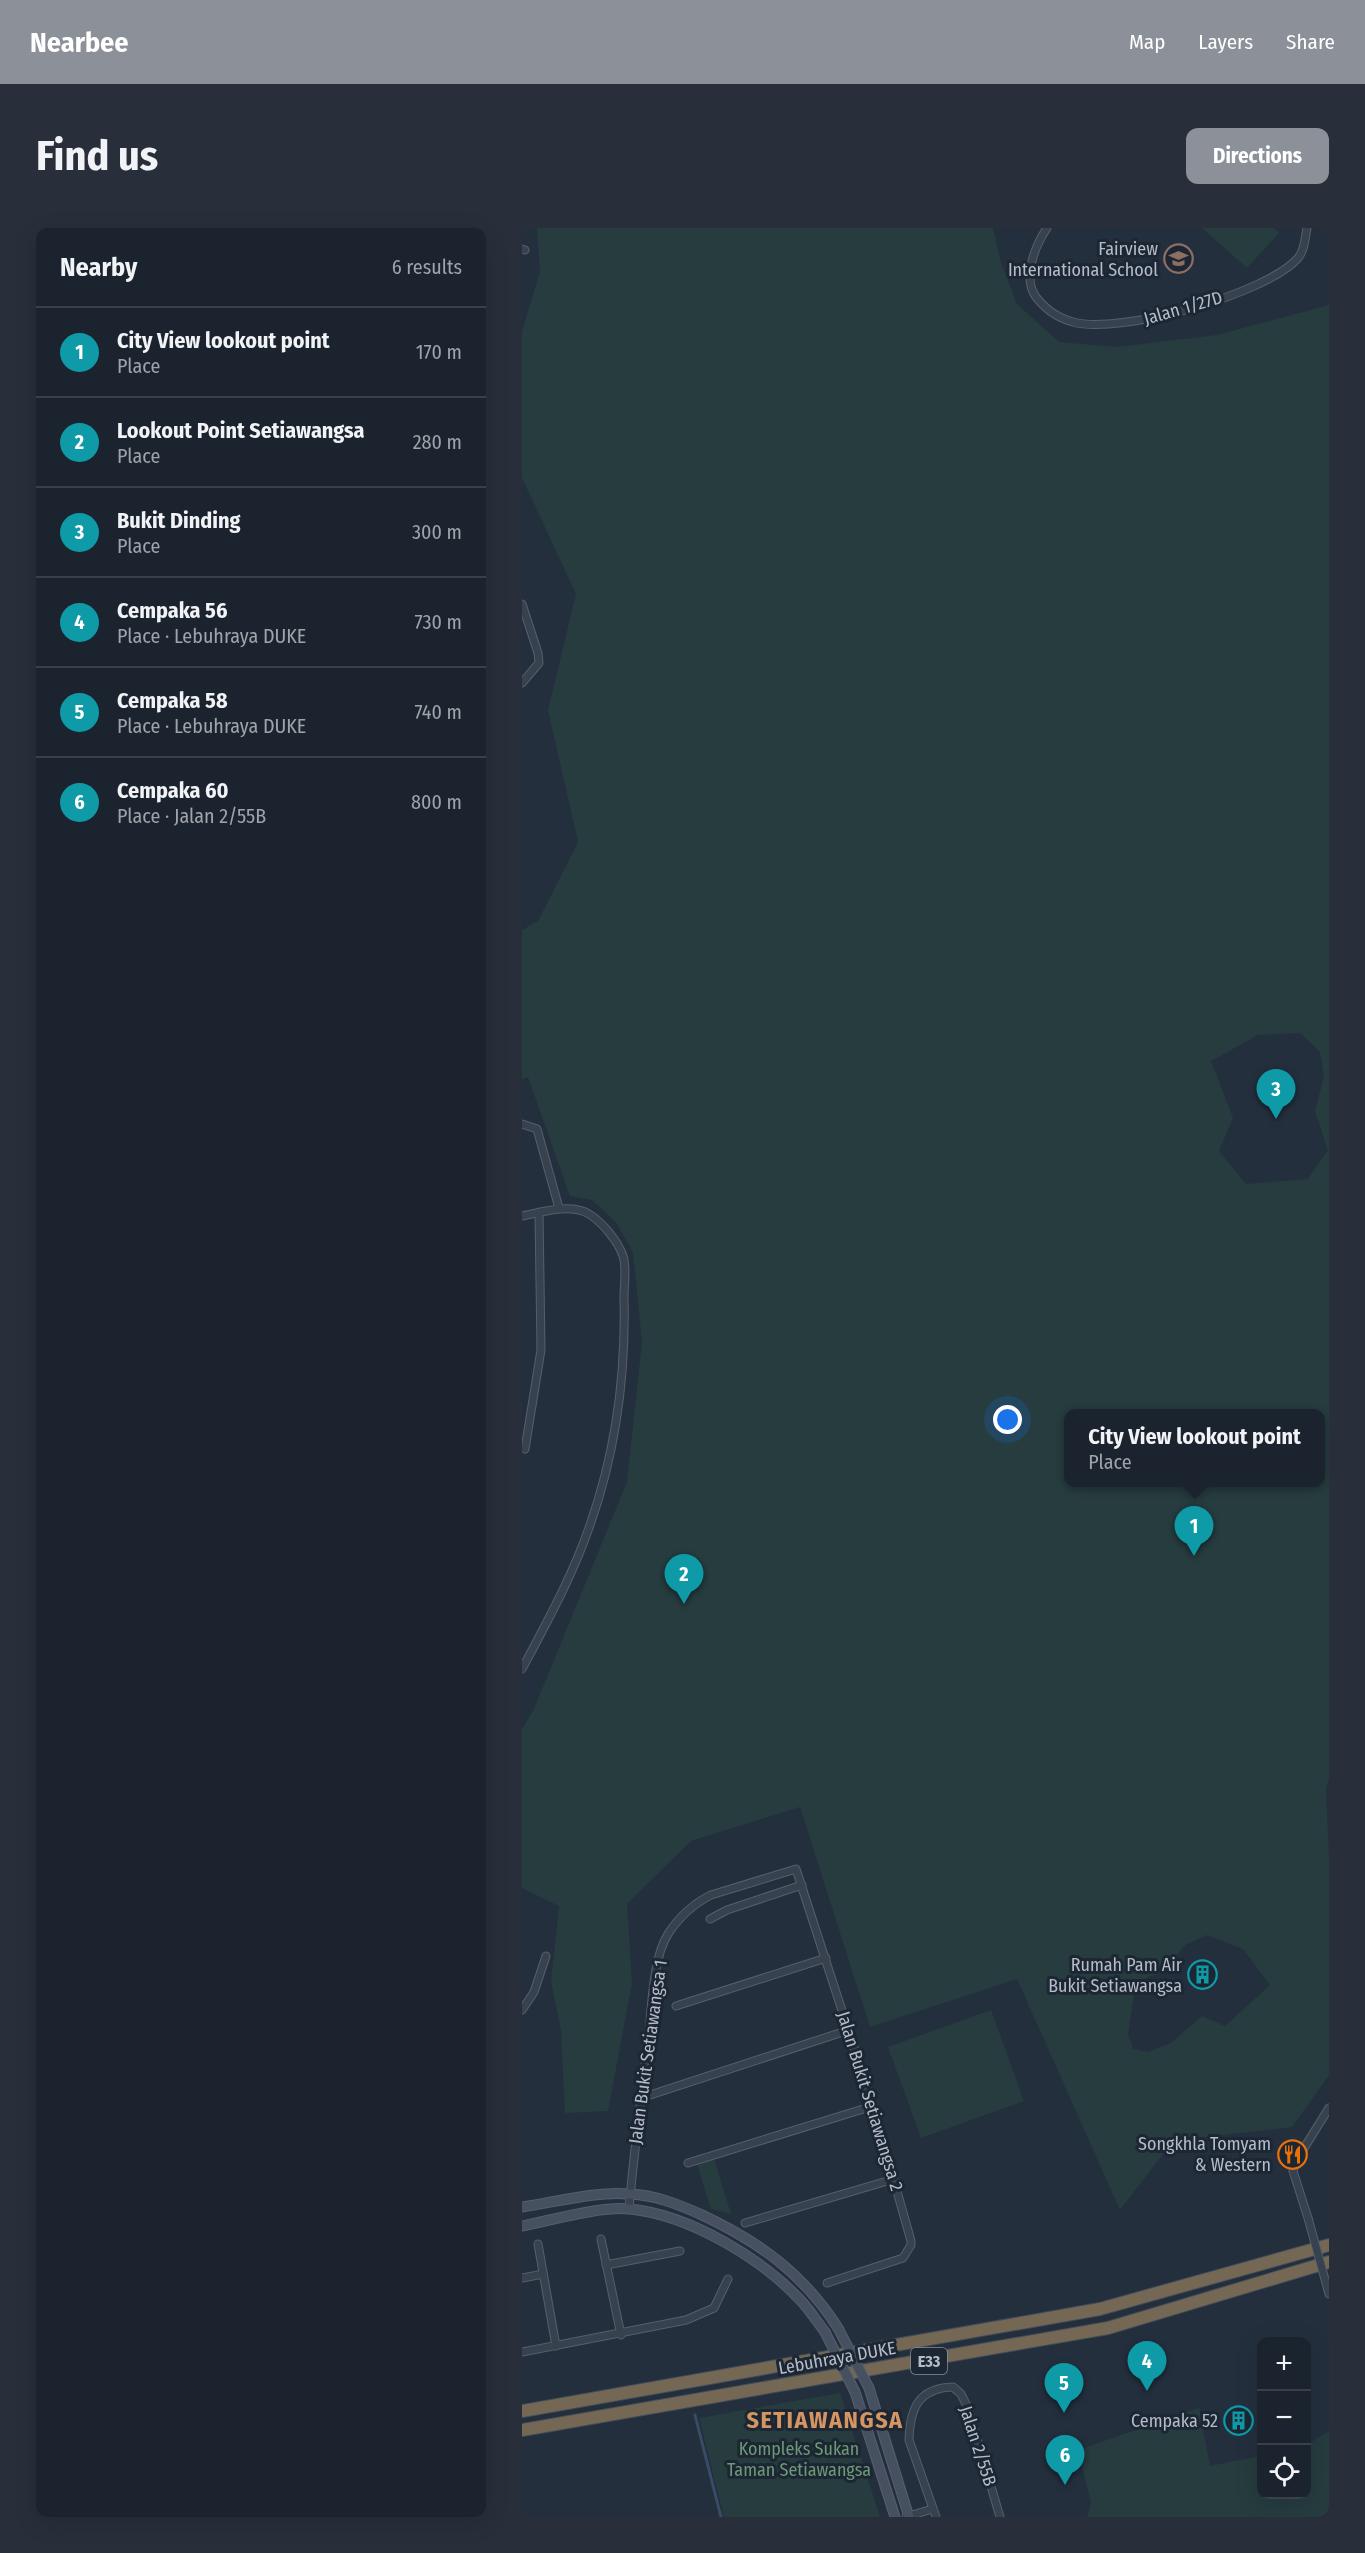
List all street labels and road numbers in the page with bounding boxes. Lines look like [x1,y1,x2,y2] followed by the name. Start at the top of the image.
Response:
[1141,286,1225,330] street label: Jalan 1/27D
[624,1958,672,2146] street label: Jalan Bukit Setiawangsa 1
[832,2008,908,2194] street label: Jalan Bukit Setiawangsa 2
[776,2337,898,2379] street label: Lebuhraya DUKE
[911,2348,947,2374] road number: E33
[955,2403,1001,2489] street label: Jalan 2/55B

